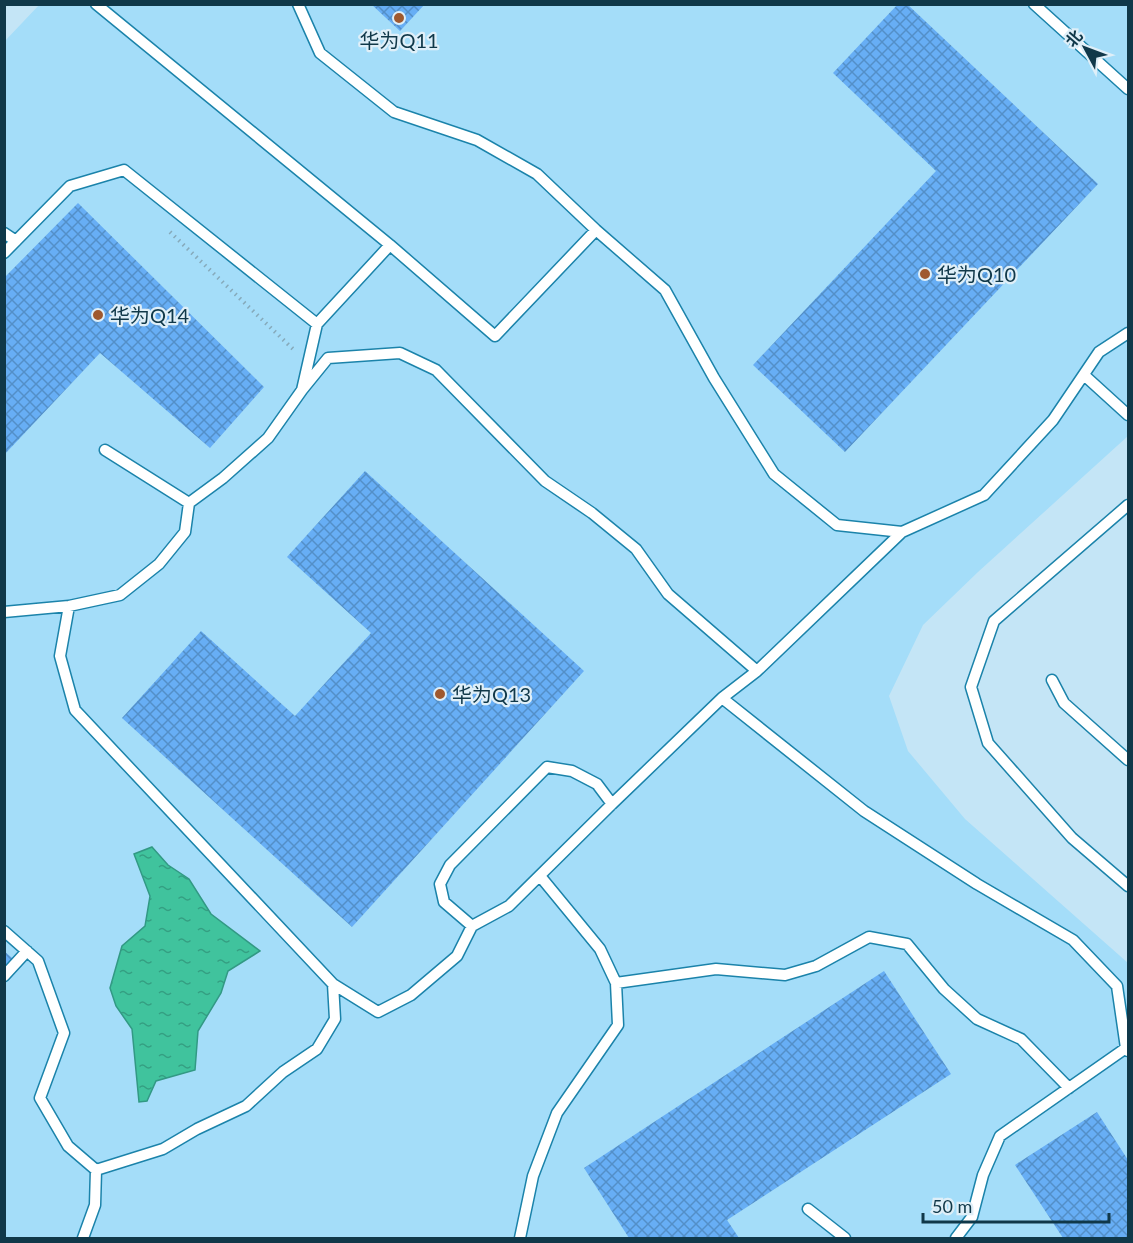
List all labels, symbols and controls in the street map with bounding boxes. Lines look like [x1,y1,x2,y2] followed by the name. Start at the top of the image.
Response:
[392,11,406,25] marker: 华为Q11
[1055,18,1115,78] north arrow
[1061,26,1086,50] text: 北
[359,28,439,52] place label: 华为Q11
[937,262,1016,286] place label: 华为Q10
[918,267,932,281] marker: 华为Q10
[110,303,190,327] place label: 华为Q14
[91,308,105,322] marker: 华为Q14
[452,682,531,706] place label: 华为Q13
[433,687,447,701] marker: 华为Q13
[923,1186,1109,1224] scale bar
[932,1195,972,1217] text: 50 m

